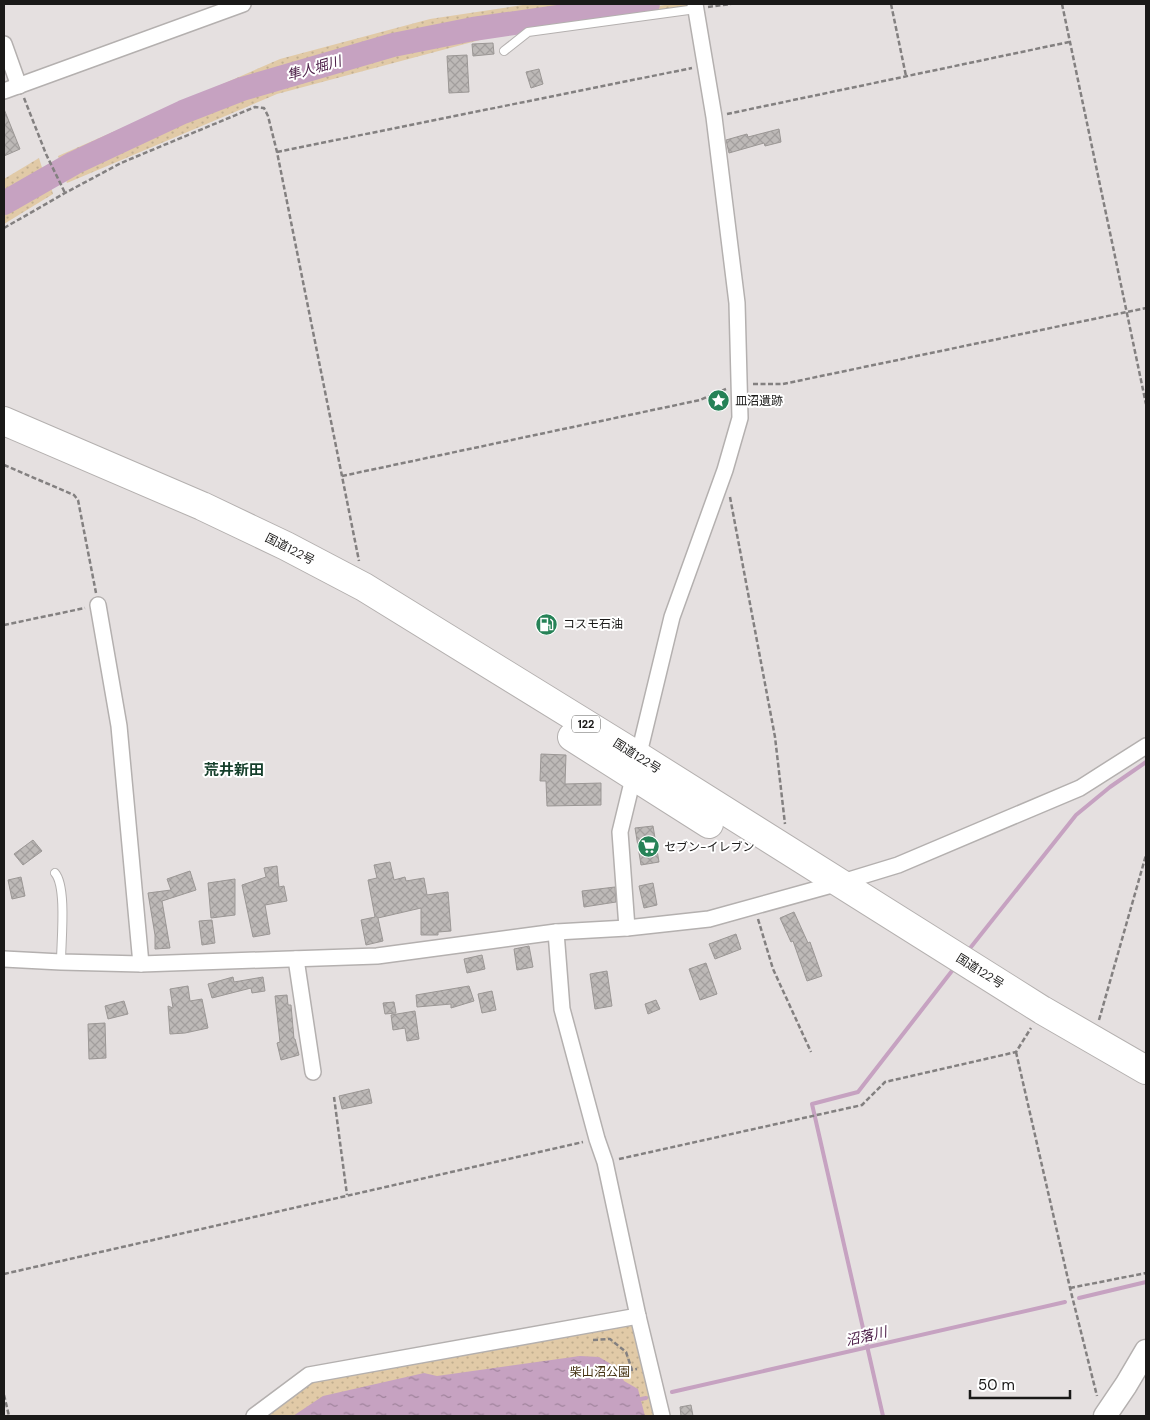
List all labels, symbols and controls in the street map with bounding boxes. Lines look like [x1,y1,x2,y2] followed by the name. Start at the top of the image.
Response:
[285,51,345,84] water label: 隼人堀川
[707,389,731,413] place icon: 皿沼遺跡
[735,393,783,409] place label: 皿沼遺跡
[262,530,318,568] street label: 国道122号
[535,612,559,636] fuel station icon: コスモ石油
[563,616,623,632] place label: コスモ石油
[572,716,600,732] road number: 122
[610,735,664,777] street label: 国道122号
[204,760,264,780] district label: 荒井新田
[636,835,660,859] supermarket icon: セブン-イレブン
[664,839,755,855] place label: セブン-イレブン
[953,950,1007,992] street label: 国道122号
[844,1322,890,1349] water label: 沼落川
[570,1364,630,1380] park label: 柴山沼公園
[970,1368,1070,1400] scale bar
[978,1375,1015,1395] text: 50 m

